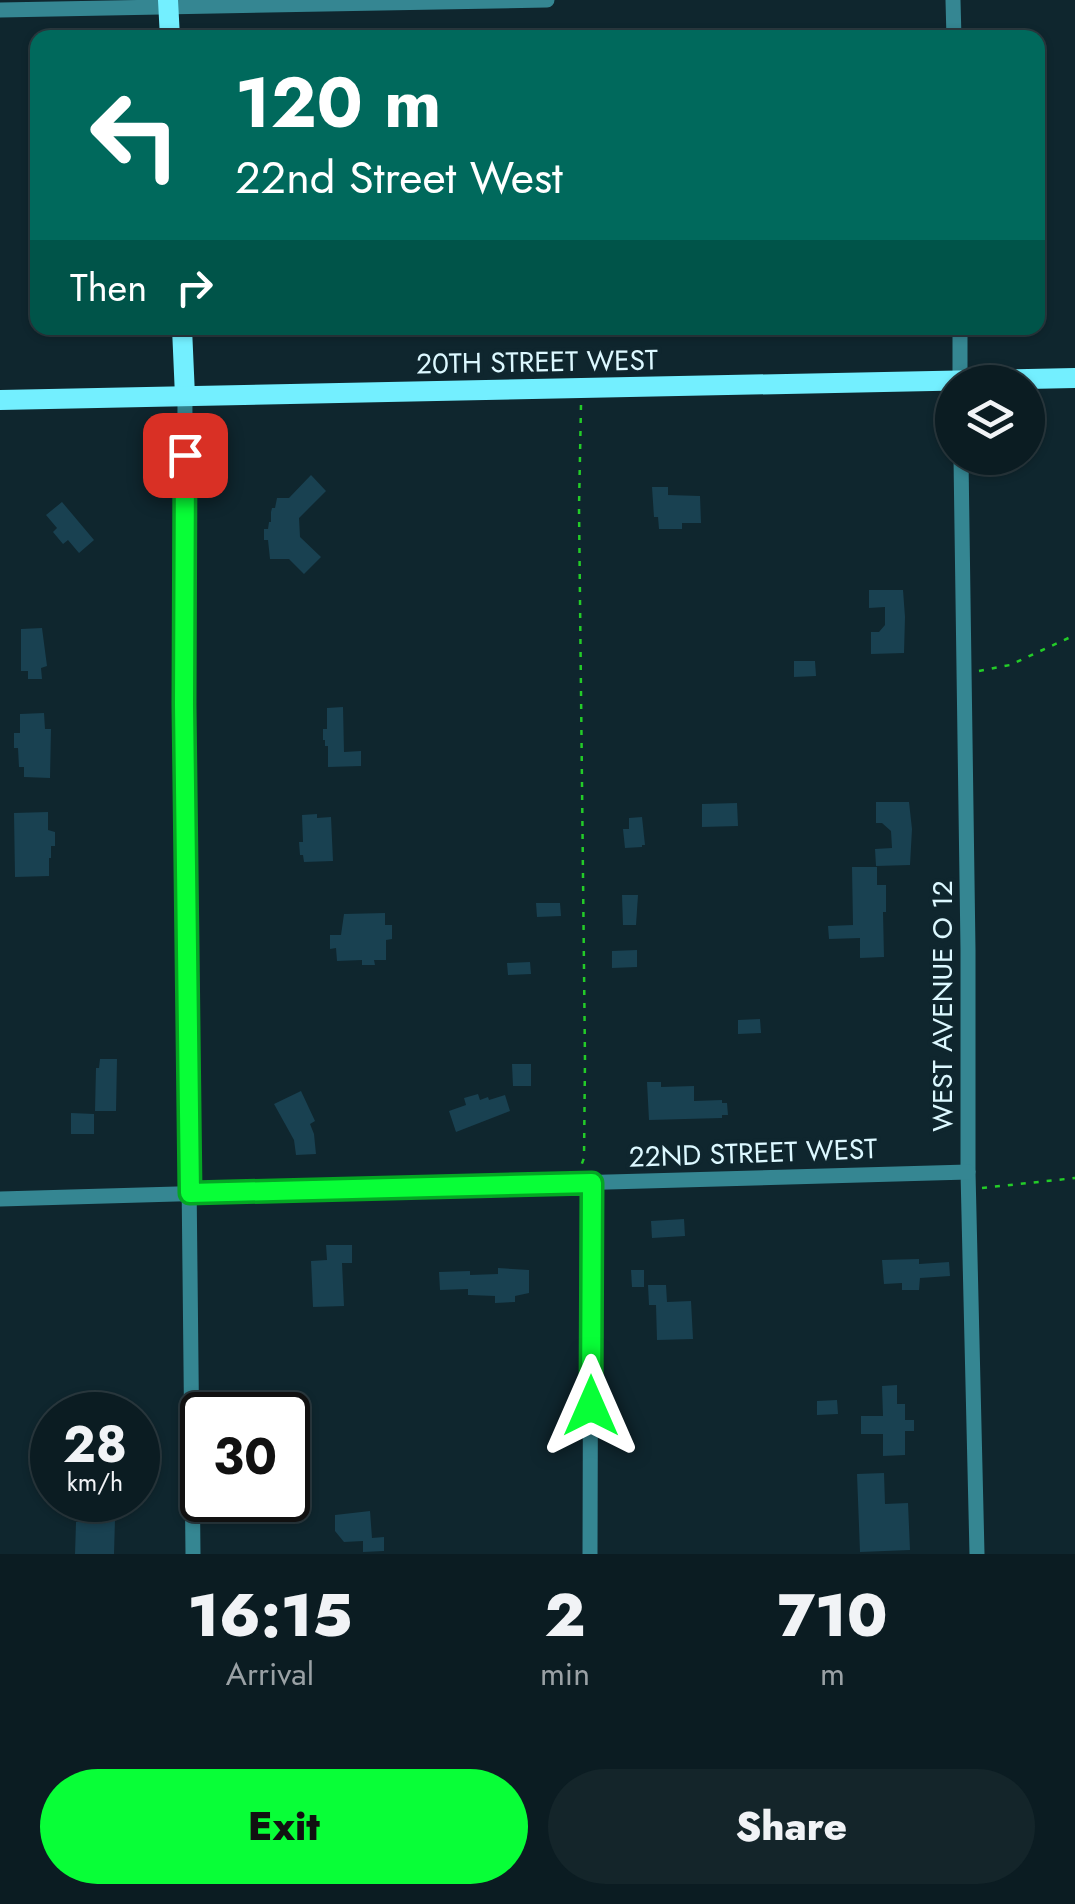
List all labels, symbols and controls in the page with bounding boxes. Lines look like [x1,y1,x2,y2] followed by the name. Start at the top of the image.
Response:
[235,52,441,153] text: 120 m
[70,70,200,200] icon: left
[235,145,563,210] text: 22nd Street West
[70,260,147,315] text: Then
[167,260,222,315] icon: right
[416,339,658,385] street label: 20TH STREET WEST
[935,365,1045,475] map controls
[935,365,1045,475] button: layers
[143,413,228,498] pin
[158,428,213,483] icon: arrive
[922,880,963,1132] street label: WEST AVENUE O 12
[628,1128,878,1178] street label: 22ND STREET WEST
[539,1354,643,1458] position arrow
[180,1392,310,1522] speed limit sign: 30
[63,1408,127,1481] text: 28
[67,1464,123,1500] text: km/h
[187,1572,352,1659] text: 16:15
[544,1572,585,1659] text: 2
[777,1572,888,1659] text: 710
[226,1651,314,1697] text: Arrival
[540,1651,590,1697] text: min
[820,1651,845,1697] text: m
[40,1769,528,1884] button: Exit
[548,1769,1035,1884] button: Share

